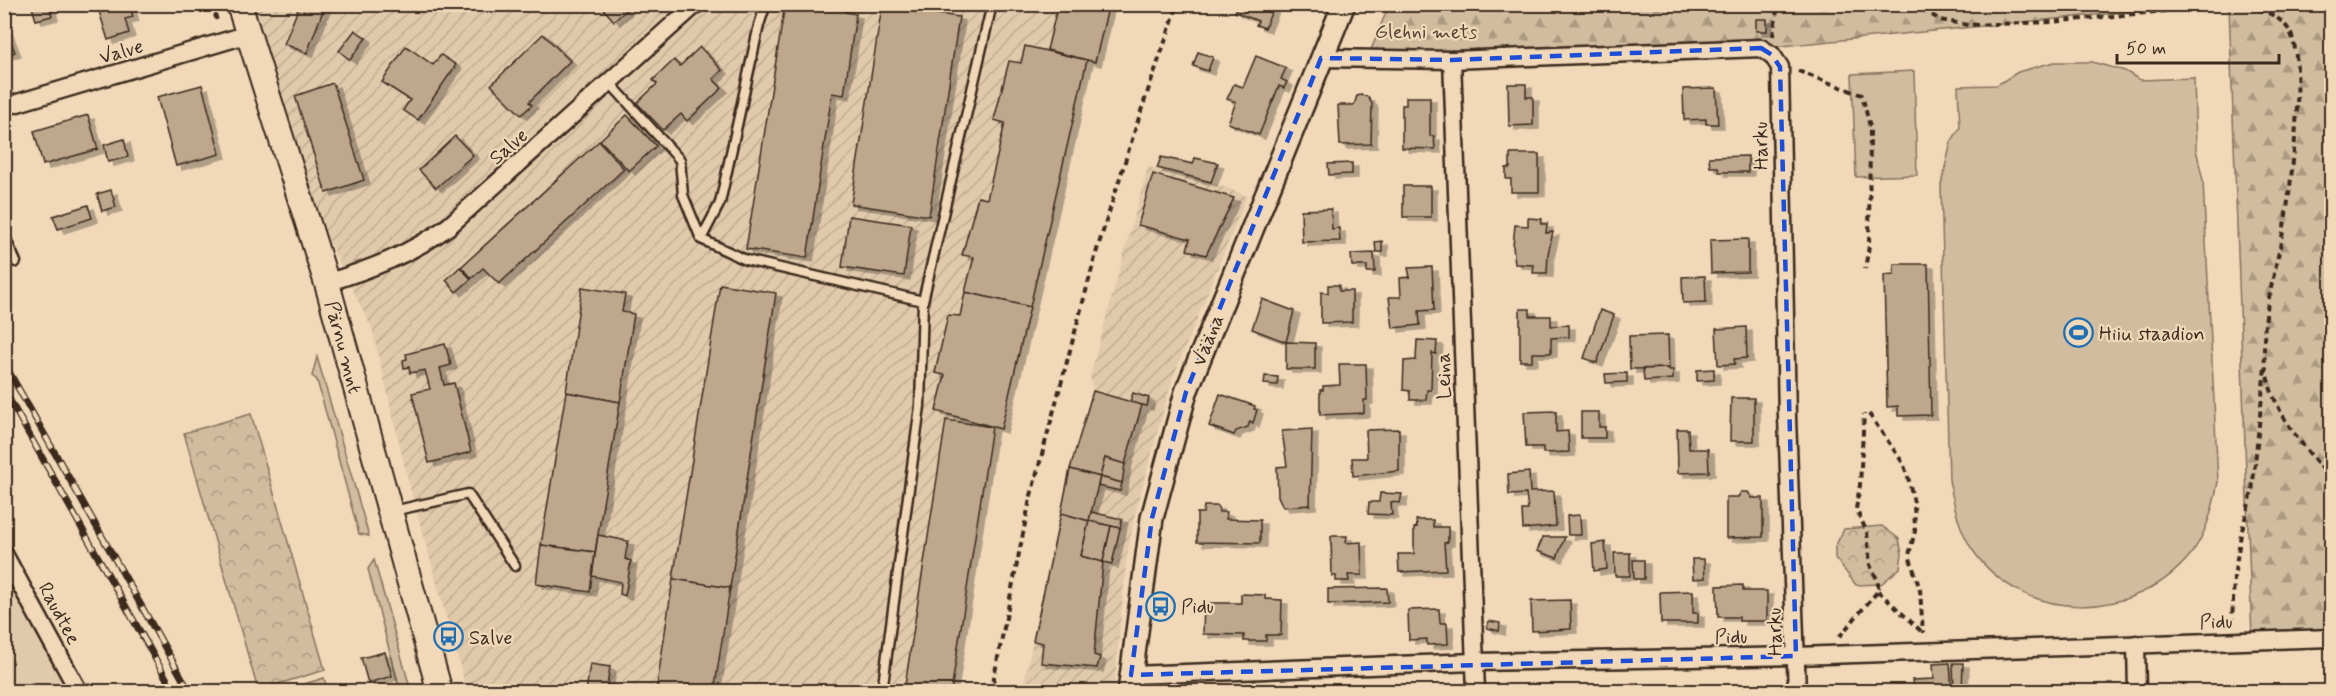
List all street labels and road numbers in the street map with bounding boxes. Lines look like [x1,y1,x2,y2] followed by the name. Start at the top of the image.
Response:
[96,33,147,72] street label: Valve
[1748,121,1775,170] street label: Harku
[484,123,534,172] street label: Salve
[317,298,368,397] street label: Pärnu mnt
[1186,311,1231,371] street label: Vääna
[1430,352,1459,400] street label: Leina
[31,578,86,650] street label: Raudtee
[1761,607,1790,657] street label: Harku
[2199,608,2233,637] street label: Pidu
[1714,624,1748,651] street label: Pidu

